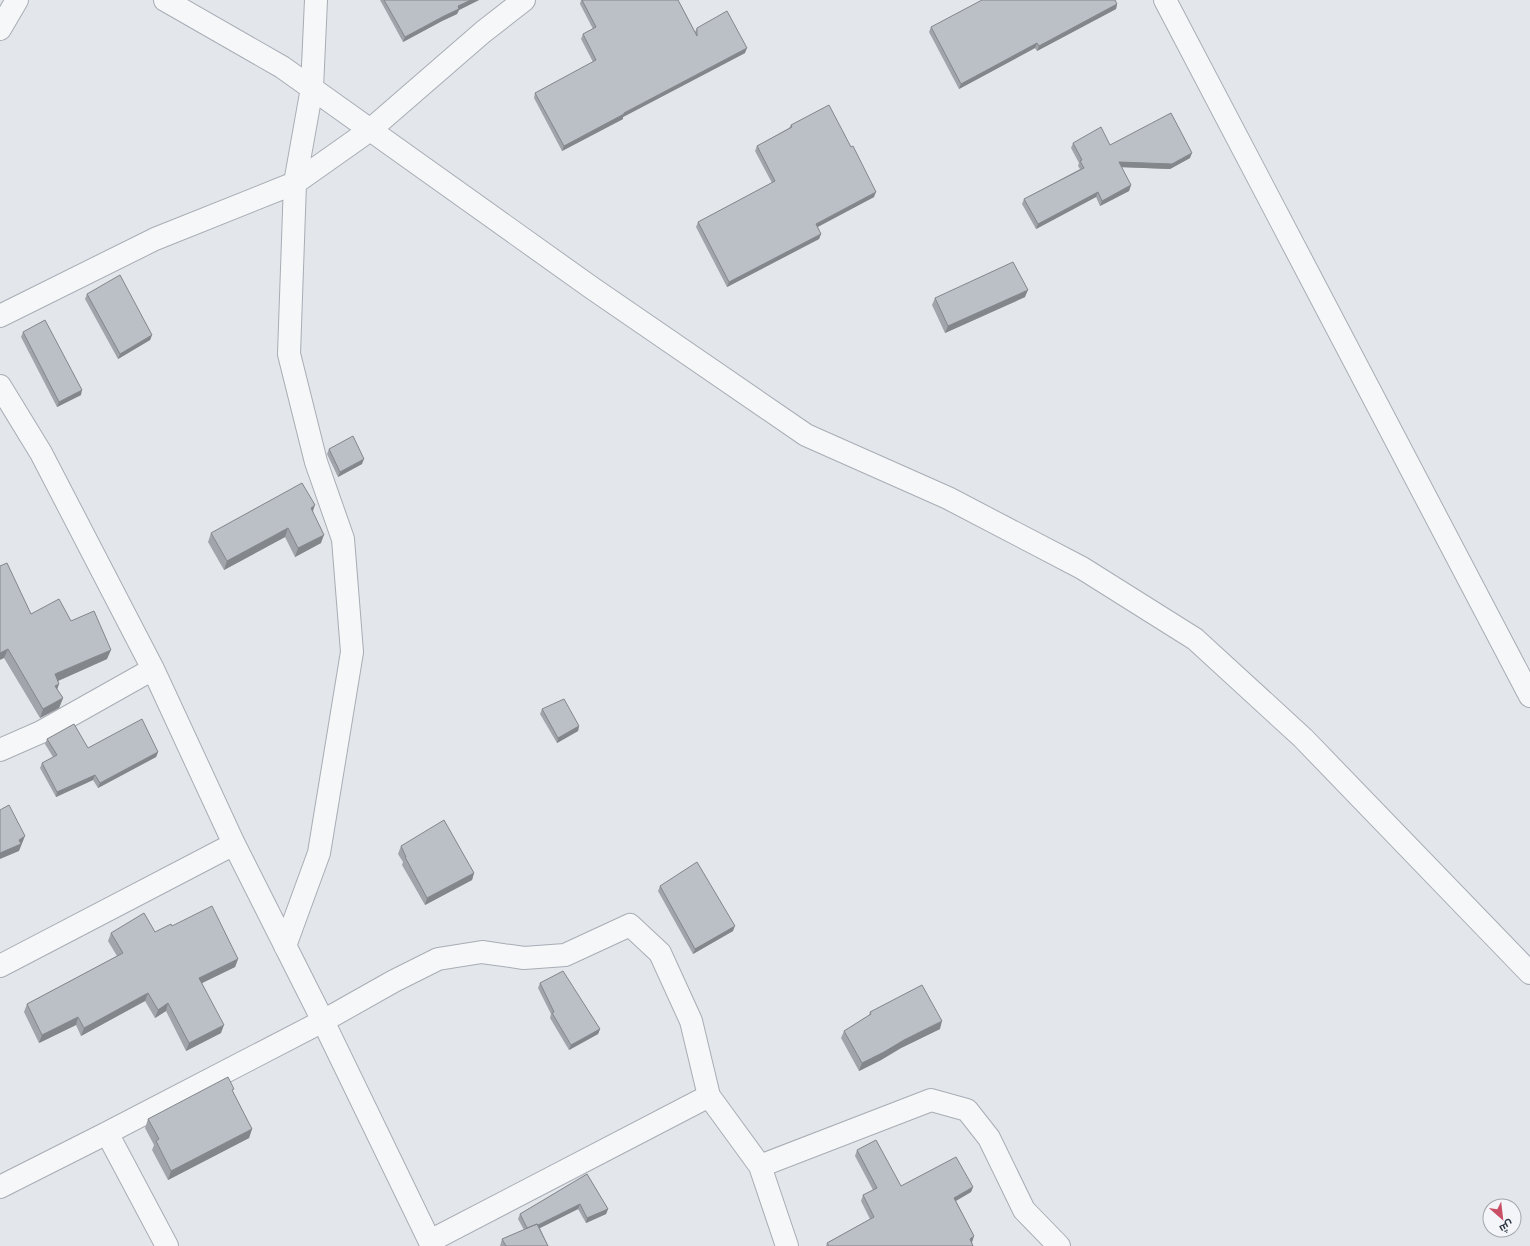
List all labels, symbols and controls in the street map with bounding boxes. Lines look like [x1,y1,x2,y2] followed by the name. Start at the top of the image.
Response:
[1482,1198,1522,1238] north arrow
[1497,1217,1516,1236] text: ش

